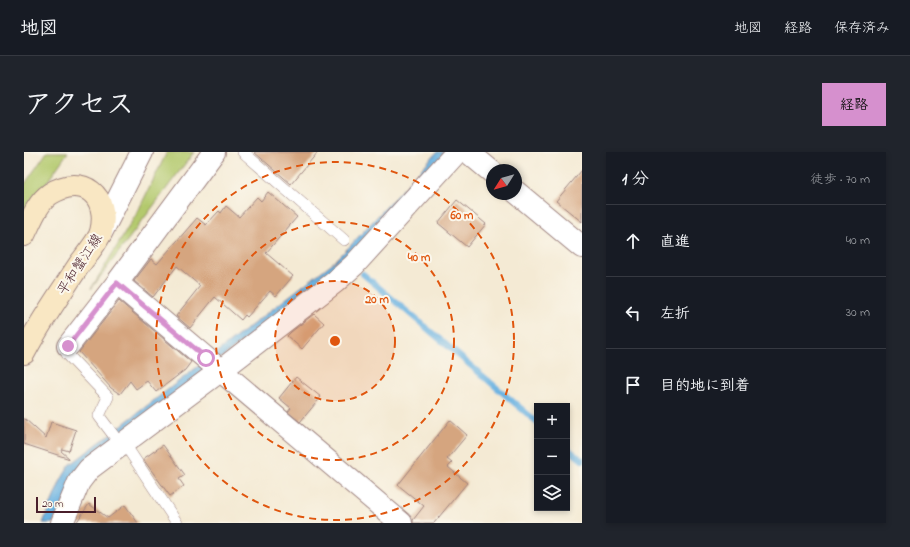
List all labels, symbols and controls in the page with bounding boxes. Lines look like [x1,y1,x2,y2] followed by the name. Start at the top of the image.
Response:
[20,16,58,43] text: 地図
[734,18,762,39] text: 地図
[784,18,812,39] text: 経路
[834,18,890,39] text: 保存済み
[822,83,886,126] button: 経路
[24,86,134,127] text: アクセス
[486,164,522,200] north arrow
[622,167,649,192] text: 1 分
[810,170,870,189] text: 徒歩 · 70 m
[450,207,474,225] text: 60 m
[52,230,108,300] street label: 平和蟹江線
[622,230,644,252] icon: ahead
[660,231,690,253] text: 直進
[846,231,870,250] text: 40 m
[407,249,431,267] text: 40 m
[364,291,389,309] text: 20 m
[622,302,644,324] icon: left
[660,303,690,325] text: 左折
[846,303,870,322] text: 30 m
[328,334,342,348] centre of rings
[59,337,77,355] route end
[197,349,215,367] route start
[622,374,644,396] icon: arrive
[660,375,750,397] text: 目的地に到着
[534,403,570,511] map controls
[534,403,570,439] button: +
[534,439,570,475] button: −
[534,475,570,511] button: layers
[36,495,96,514] scale bar
[42,496,64,512] text: 20 m

